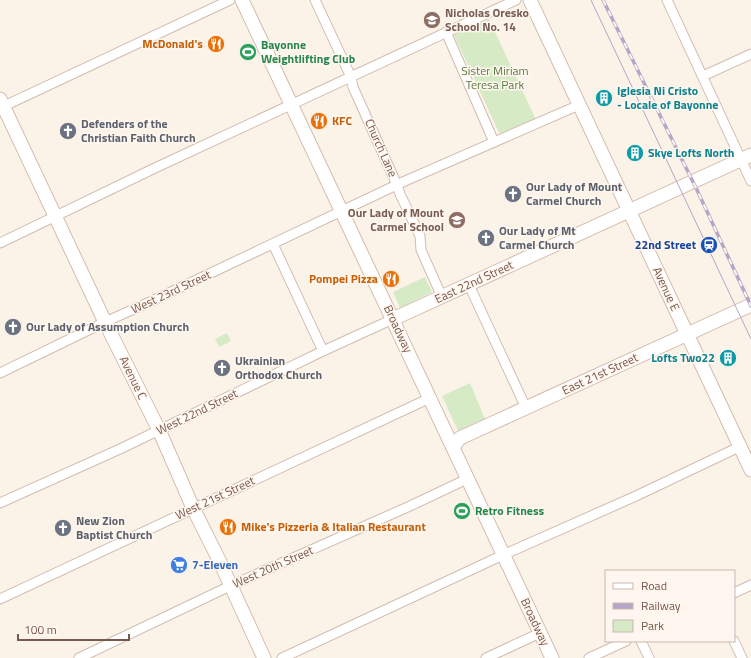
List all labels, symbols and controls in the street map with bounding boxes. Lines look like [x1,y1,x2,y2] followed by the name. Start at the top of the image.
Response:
[445,3,529,36] place label: Nicholas Oresko School No. 14
[422,10,442,30] school or university icon: Nicholas Oresko School No. 14
[142,34,203,53] place label: McDonald's
[206,34,226,54] restaurant icon: McDonald's
[261,35,356,68] place label: Bayonne Weightlifting Club
[238,42,258,62] sports icon: Bayonne Weightlifting Club
[461,61,529,94] park label: Sister Miriam Teresa Park
[617,81,718,114] place label: Iglesia Ni Cristo - Locale of Bayonne
[594,88,614,108] building icon: Iglesia Ni Cristo - Locale of Bayonne
[309,111,329,131] restaurant icon: KFC
[332,111,352,130] place label: KFC
[81,114,196,147] place label: Defenders of the Christian Faith Church
[360,116,403,180] street label: Church Lane
[58,121,78,141] church icon: Defenders of the Christian Faith Church
[625,143,645,163] building icon: Skye Lofts North
[648,143,734,162] place label: Skye Lofts North
[526,177,623,210] place label: Our Lady of Mount Carmel Church
[503,184,523,204] church icon: Our Lady of Mount Carmel Church
[348,203,445,236] place label: Our Lady of Mount Carmel School
[447,210,467,230] school or university icon: Our Lady of Mount Carmel School
[499,221,576,254] place label: Our Lady of Mt Carmel Church
[476,228,496,248] church icon: Our Lady of Mt Carmel Church
[635,235,697,254] place label: 22nd Street
[699,235,719,255] station icon: 22nd Street
[431,255,517,308] street label: East 22nd Street
[128,264,215,318] street label: West 23rd Street
[648,264,685,314] street label: Avenue E
[309,269,378,288] place label: Pompei Pizza
[381,269,401,289] restaurant icon: Pompei Pizza
[379,302,418,356] street label: Broadway
[3,317,23,337] church icon: Our Lady of Assumption Church
[26,317,189,336] place label: Our Lady of Assumption Church
[559,347,642,399] street label: East 21st Street
[651,348,715,367] place label: Lofts Two22
[718,348,738,368] building icon: Lofts Two22
[235,351,322,384] place label: Ukrainian Orthodox Church
[115,353,152,403] street label: Avenue C
[212,358,232,378] church icon: Ukrainian Orthodox Church
[153,383,242,440] street label: West 22nd Street
[172,470,258,524] street label: West 21st Street
[452,501,472,521] sports icon: Retro Fitness
[475,501,545,520] place label: Retro Fitness
[76,511,152,544] place label: New Zion Baptist Church
[218,517,238,537] restaurant icon: Mike's Pizzeria & Italian Restaurant
[241,517,426,536] place label: Mike's Pizzeria & Italian Restaurant
[53,518,73,538] church icon: New Zion Baptist Church
[229,540,317,593] street label: West 20th Street
[169,555,189,575] supermarket icon: 7-Eleven
[192,555,238,574] place label: 7-Eleven
[605,570,735,642] legend
[641,576,667,595] text: Road
[516,595,555,649] street label: Broadway
[641,596,681,615] text: Railway
[18,616,129,642] scale bar
[641,616,664,635] text: Park
[24,620,57,639] text: 100 m

